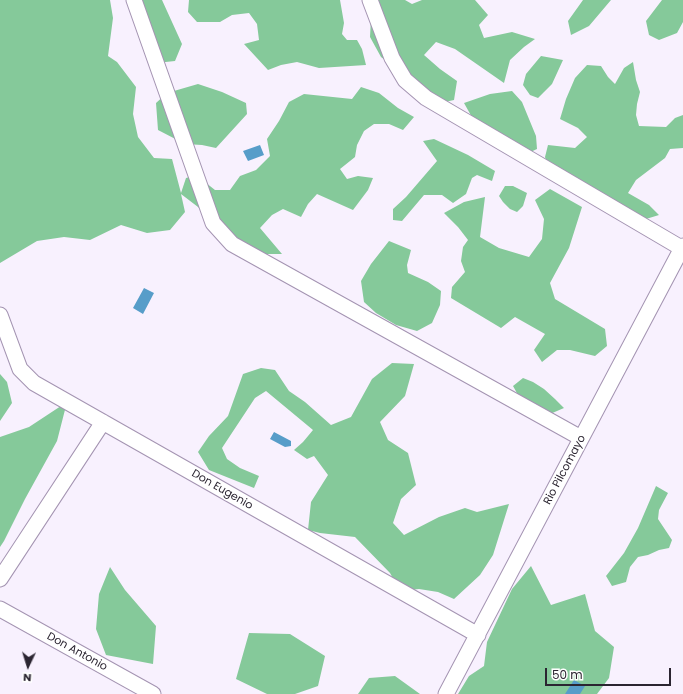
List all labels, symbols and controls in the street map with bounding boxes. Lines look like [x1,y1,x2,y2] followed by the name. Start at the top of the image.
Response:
[541,433,589,507] street label: Rio Pilcomayo
[189,467,255,513] street label: Don Eugenio
[44,630,110,674] street label: Don Antonio
[8,646,48,686] north arrow
[547,660,673,686] scale bar
[552,666,583,683] text: 50 m
[22,670,32,686] text: N

